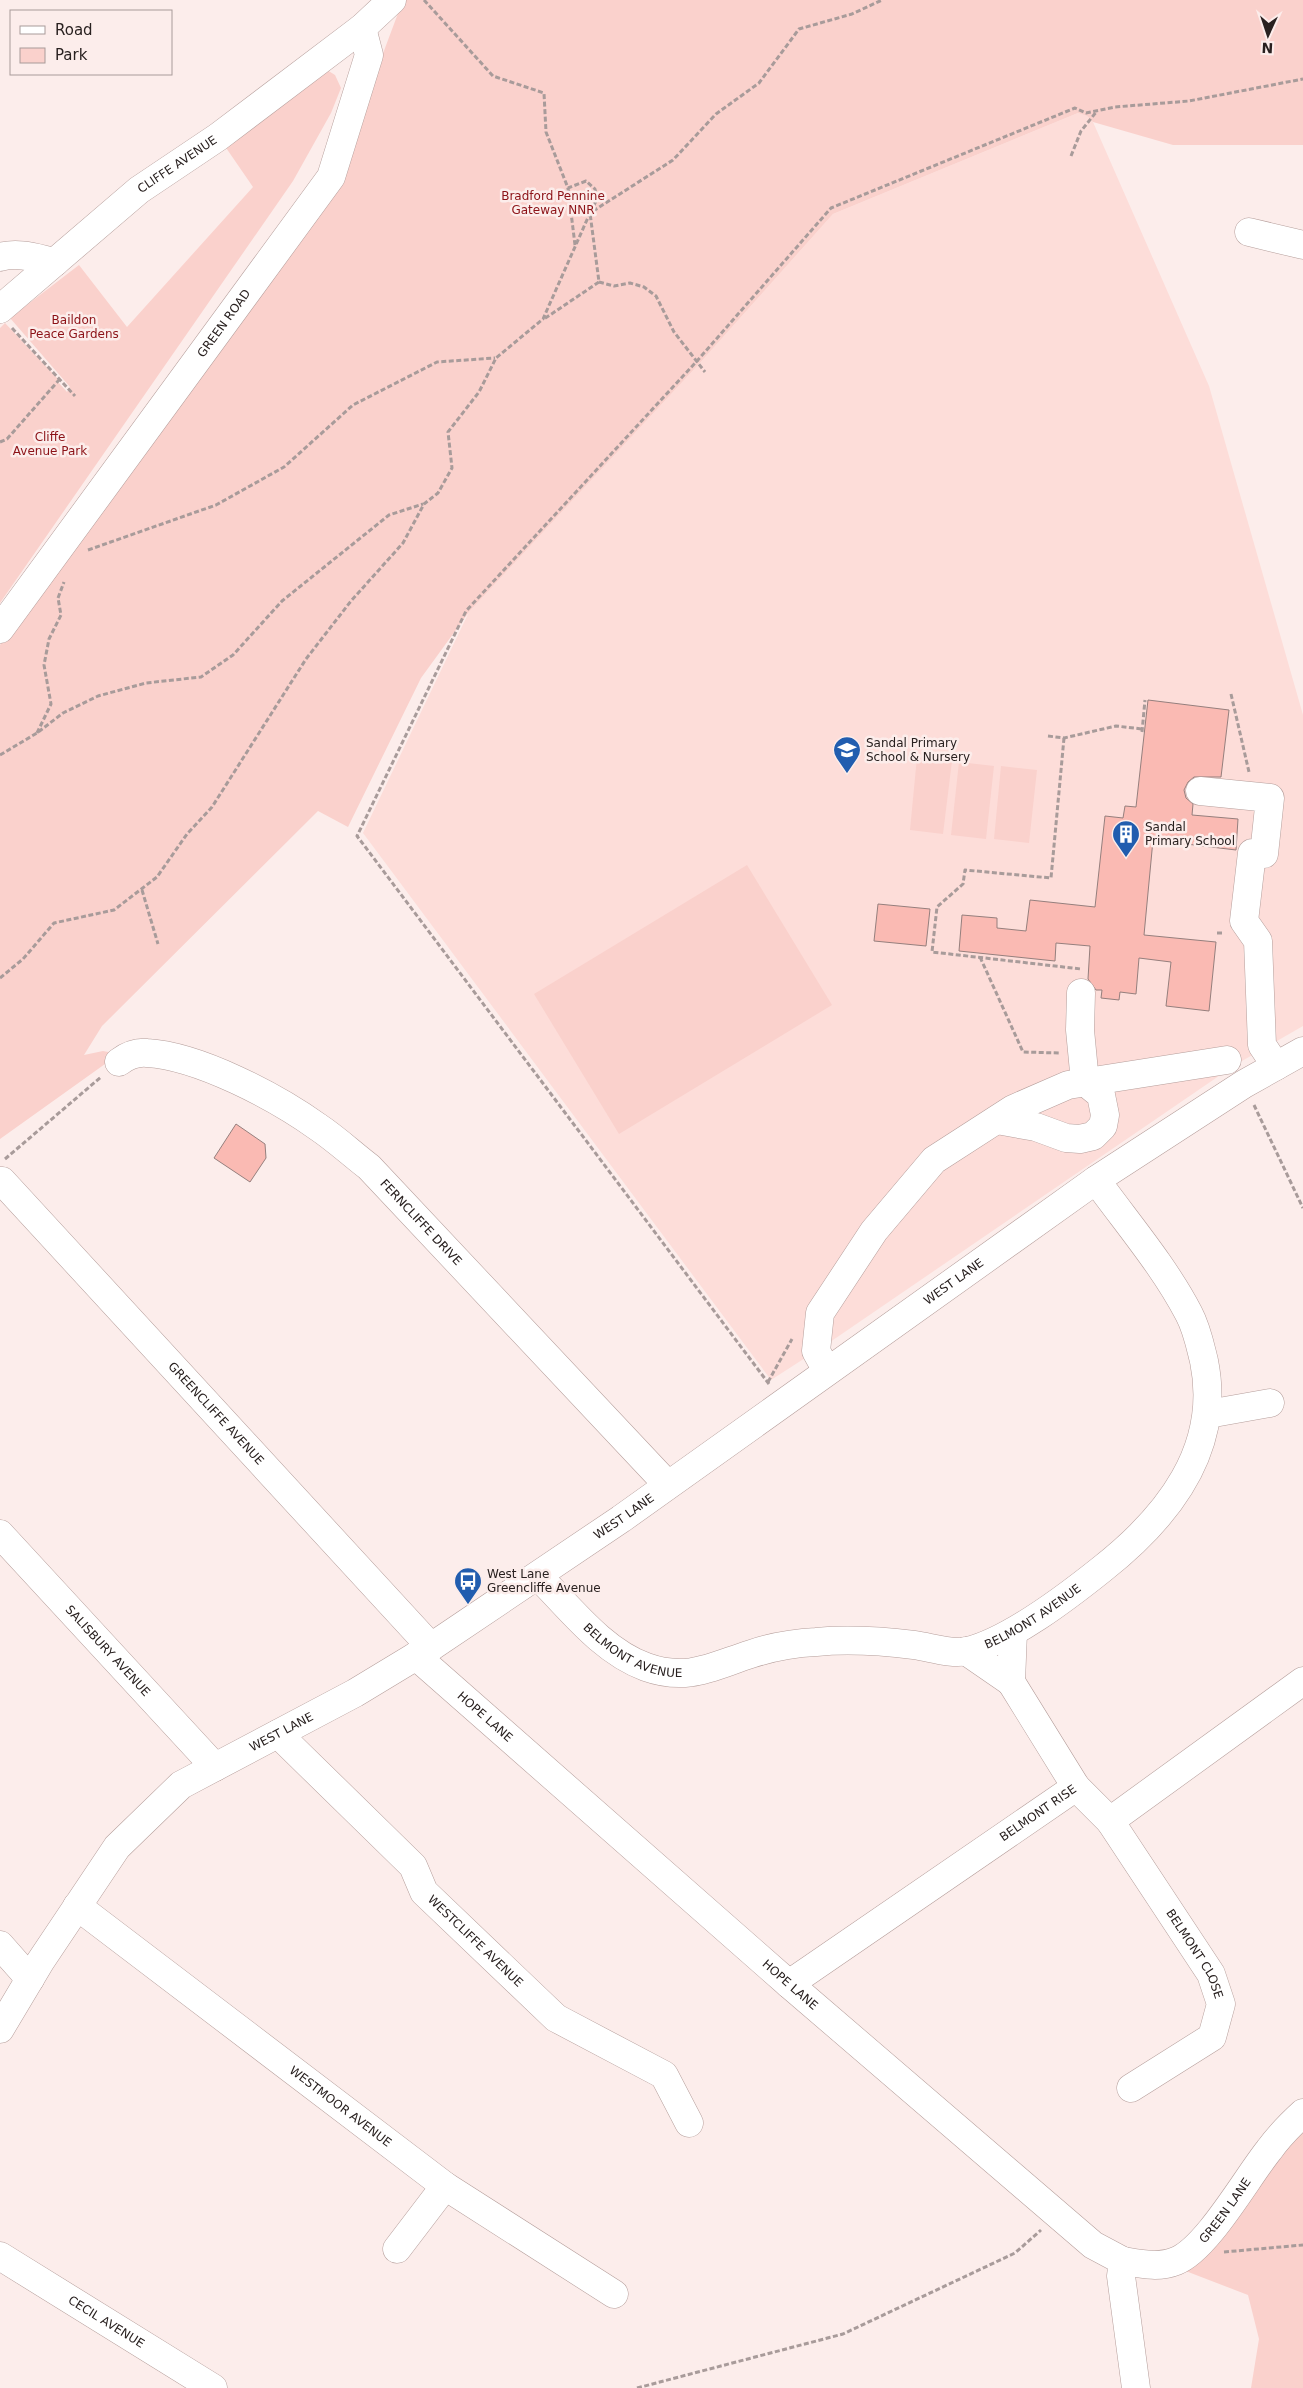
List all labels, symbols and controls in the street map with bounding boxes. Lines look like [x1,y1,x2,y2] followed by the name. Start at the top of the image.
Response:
[10,10,172,75] legend
[1243,10,1293,60] north arrow
[55,21,93,39] text: Road
[1261,40,1274,56] text: N
[55,46,88,64] text: Park
[135,133,220,196] street label: CLIFFE AVENUE
[501,189,605,217] park label: Bradford Pennine Gateway NNR
[194,287,253,360] street label: GREEN ROAD
[29,313,119,341] park label: Baildon Peace Gardens
[13,430,87,458] park label: Cliffe Avenue Park
[832,735,862,774] school or university icon: Sandal Primary School & Nursery
[866,736,970,764] place label: Sandal Primary School & Nursery
[1111,819,1141,858] building icon: Sandal Primary School
[1145,820,1235,848] place label: Sandal Primary School
[377,1176,465,1268] street label: FERNCLIFFE DRIVE
[921,1256,986,1308] street label: WEST LANE
[165,1359,267,1468] street label: GREENCLIFFE AVENUE
[591,1491,657,1542] street label: WEST LANE
[453,1566,483,1605] bus stop icon: West Lane Greencliffe Avenue
[487,1567,601,1595] place label: West Lane Greencliffe Avenue
[982,1581,1084,1652] street label: BELMONT AVENUE
[63,1603,153,1699] street label: SALISBURY AVENUE
[581,1620,682,1680] street label: BELMONT AVENUE
[455,1689,516,1745] street label: HOPE LANE
[247,1709,316,1755] street label: WEST LANE
[997,1782,1079,1844] street label: BELMONT RISE
[425,1892,526,1990] street label: WESTCLIFFE AVENUE
[1163,1907,1226,2000] street label: BELMONT CLOSE
[759,1957,821,2013] street label: HOPE LANE
[287,2063,394,2150] street label: WESTMOOR AVENUE
[1196,2175,1254,2246] street label: GREEN LANE
[66,2293,147,2351] street label: CECIL AVENUE

